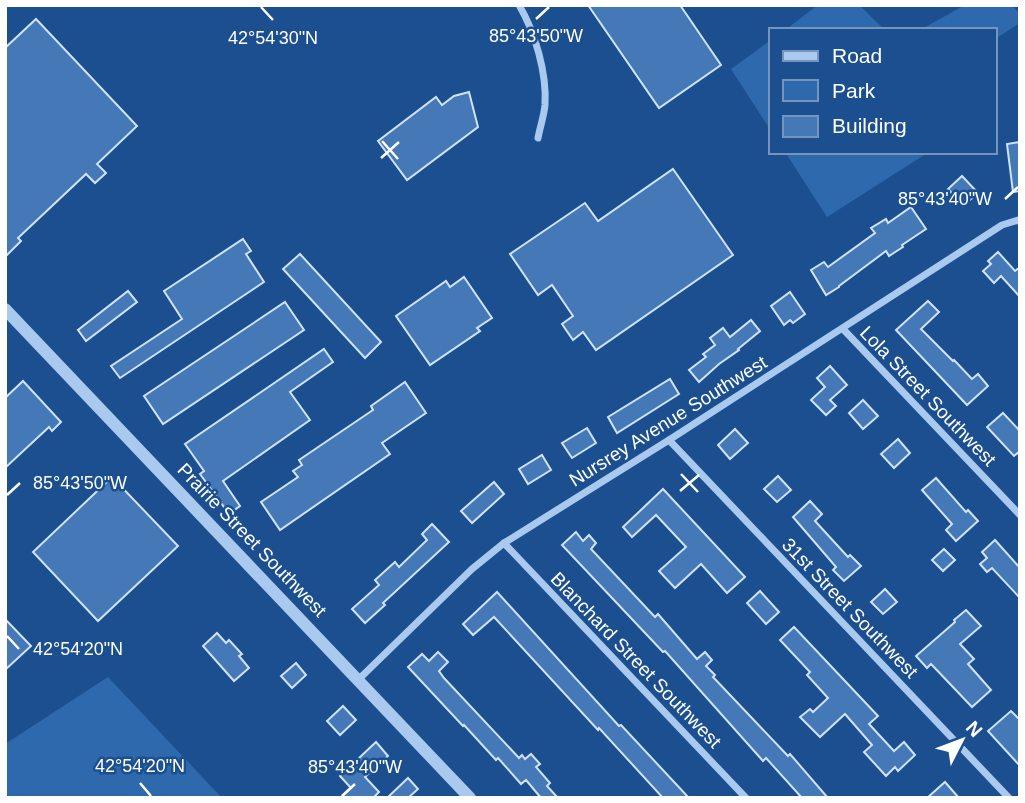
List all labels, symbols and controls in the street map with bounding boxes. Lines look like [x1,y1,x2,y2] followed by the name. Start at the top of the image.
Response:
[489,26,583,46] text: 85°43'50"W
[228,28,318,48] text: 42°54'30"N
[769,28,997,154] legend
[832,44,882,67] text: Road
[832,79,876,102] text: Park
[832,114,907,137] text: Building
[898,189,992,209] text: 85°43'40"W
[856,322,1001,471] street label: Lola Street Southwest
[565,351,771,491] street label: Nursrey Avenue Southwest
[173,459,331,621] street label: Prairie Street Southwest
[33,473,127,493] text: 85°43'50"W
[778,534,923,683] street label: 31st Street Southwest
[547,568,726,753] street label: Blanchard Street Southwest
[33,639,123,659] text: 42°54'20"N
[927,705,997,775] north arrow
[962,717,987,741] text: N
[95,756,185,776] text: 42°54'20"N
[308,757,402,777] text: 85°43'40"W

